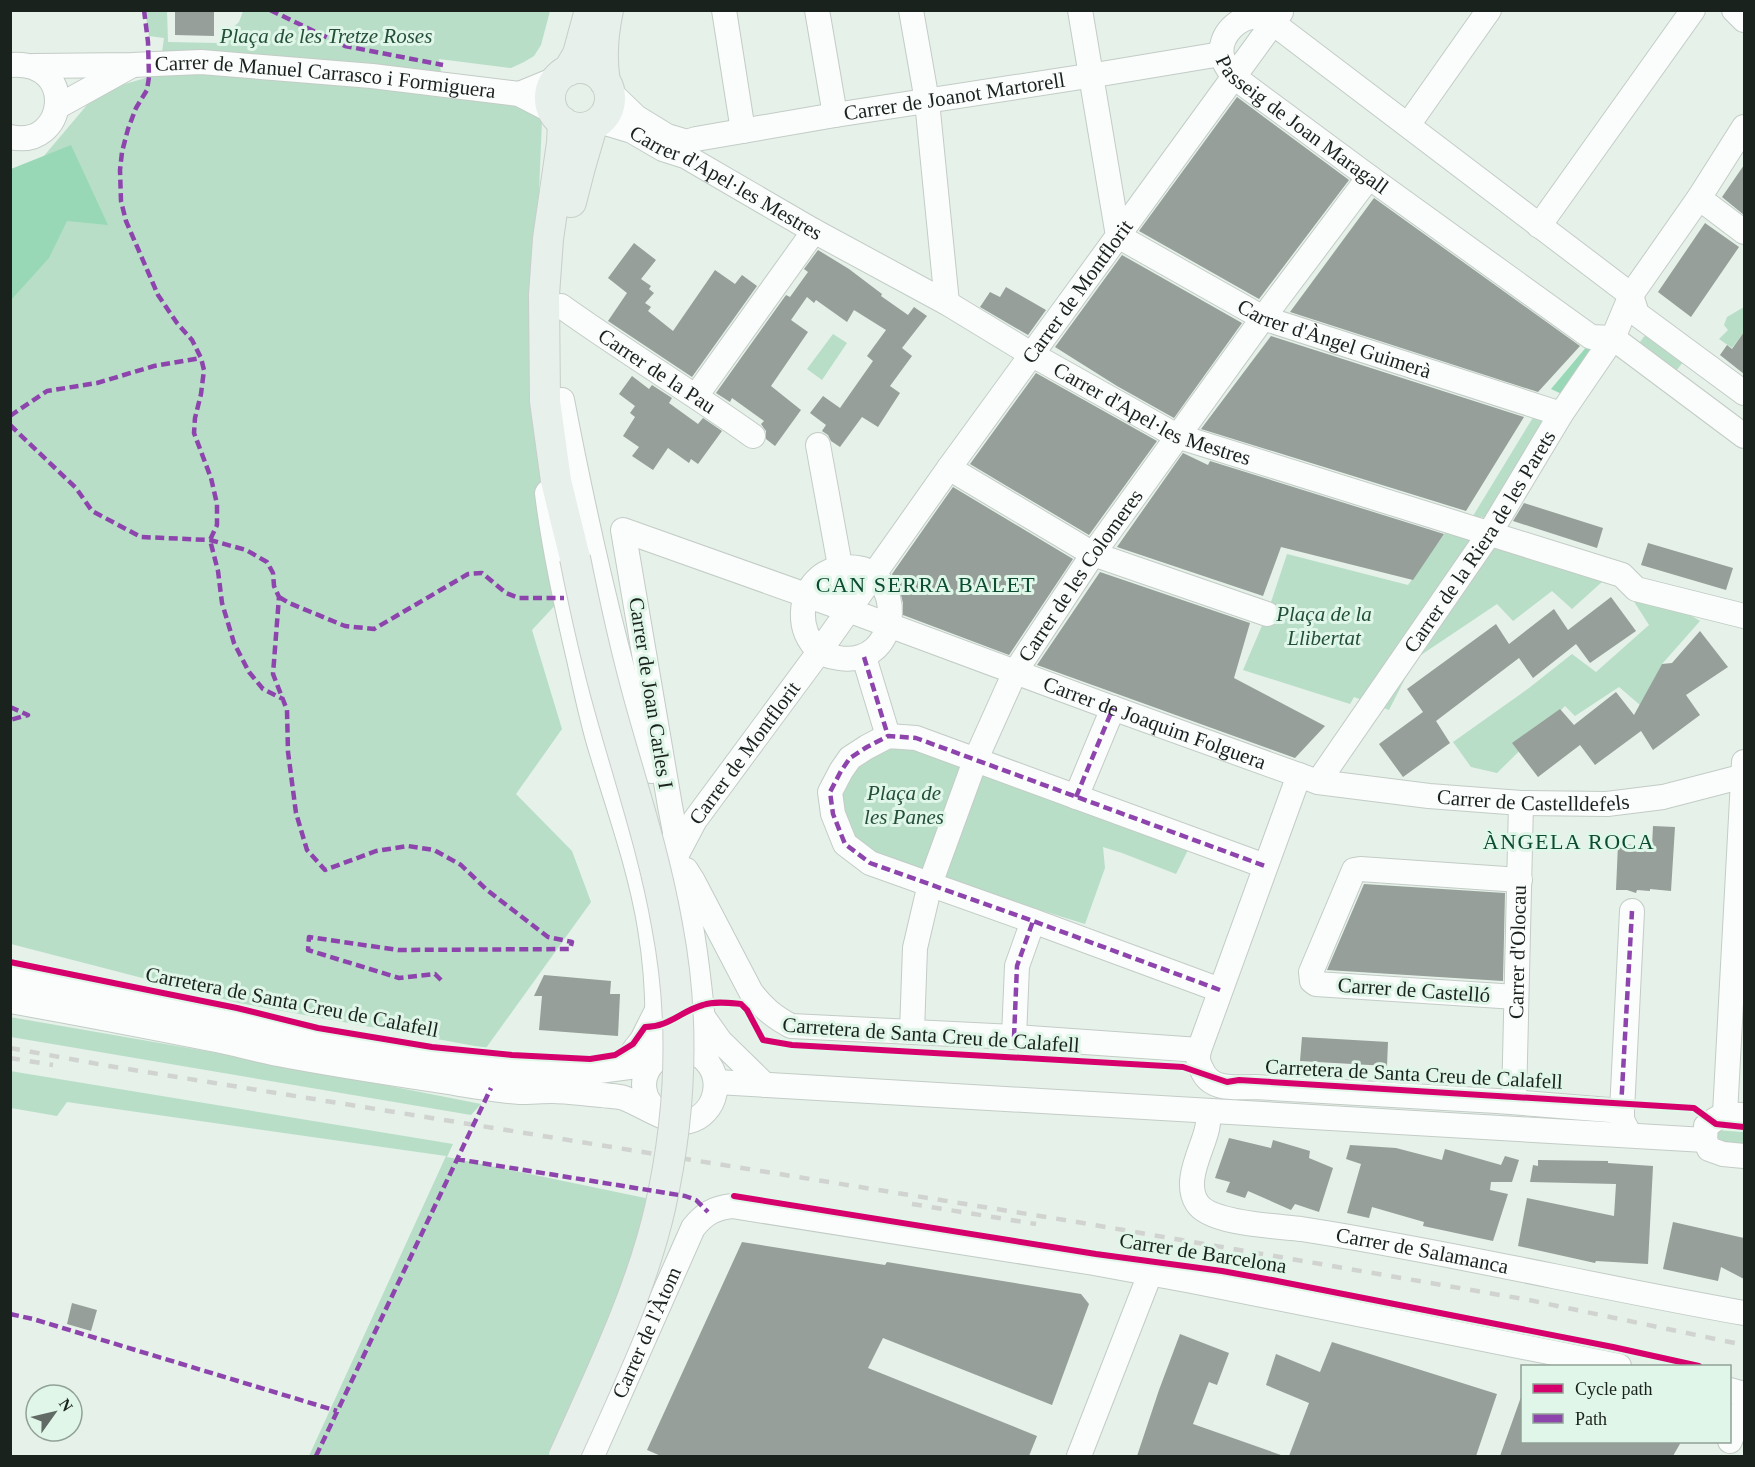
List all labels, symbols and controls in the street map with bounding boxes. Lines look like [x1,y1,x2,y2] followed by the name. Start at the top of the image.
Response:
[219,24,432,48] park label: Plaça de les Tretze Roses
[154,50,498,103] street label: Carrer de Manuel Carrasco i Formiguera
[1211,51,1393,199] street label: Passeig de Joan Maragall
[842,68,1067,125] street label: Carrer de Joanot Martorell
[625,120,826,245] street label: Carrer d'Apel·les Mestres
[1017,215,1138,368] street label: Carrer de Montflorit
[1233,294,1435,384] street label: Carrer d'Àngel Guimerà
[594,323,721,419] street label: Carrer de la Pau
[1049,357,1254,470] street label: Carrer d'Apel·les Mestres
[1399,426,1560,657] street label: Carrer de la Riera de les Parets
[1013,484,1148,666] street label: Carrer de les Colomeres
[816,572,1036,597] district label: CAN SERRA BALET
[624,596,678,790] street label: Carrer de Joan Carles I
[1275,602,1372,650] park label: Plaça de la Llibertat
[1040,671,1270,774] street label: Carrer de Joaquim Folguera
[684,677,805,829] street label: Carrer de Montflorit
[864,781,944,829] park label: Plaça de les Panes
[1436,785,1631,816] street label: Carrer de Castelldefels
[1483,829,1655,854] district label: ÀNGELA ROCA
[1504,884,1531,1019] street label: Carrer d'Olocau
[143,962,441,1042] street label: Carretera de Santa Creu de Calafell
[1337,973,1491,1007] street label: Carrer de Castelló
[782,1013,1081,1057] street label: Carretera de Santa Creu de Calafell
[1265,1054,1564,1094] street label: Carretera de Santa Creu de Calafell
[1334,1223,1511,1279] street label: Carrer de Salamanca
[1118,1228,1289,1278] street label: Carrer de Barcelona
[607,1263,686,1402] street label: Carrer de l'Àtom
[1521,1365,1731,1443] legend
[1575,1379,1652,1399] text: Cycle path
[24,1383,84,1443] north arrow
[56,1395,77,1415] text: N
[1575,1409,1607,1429] text: Path

